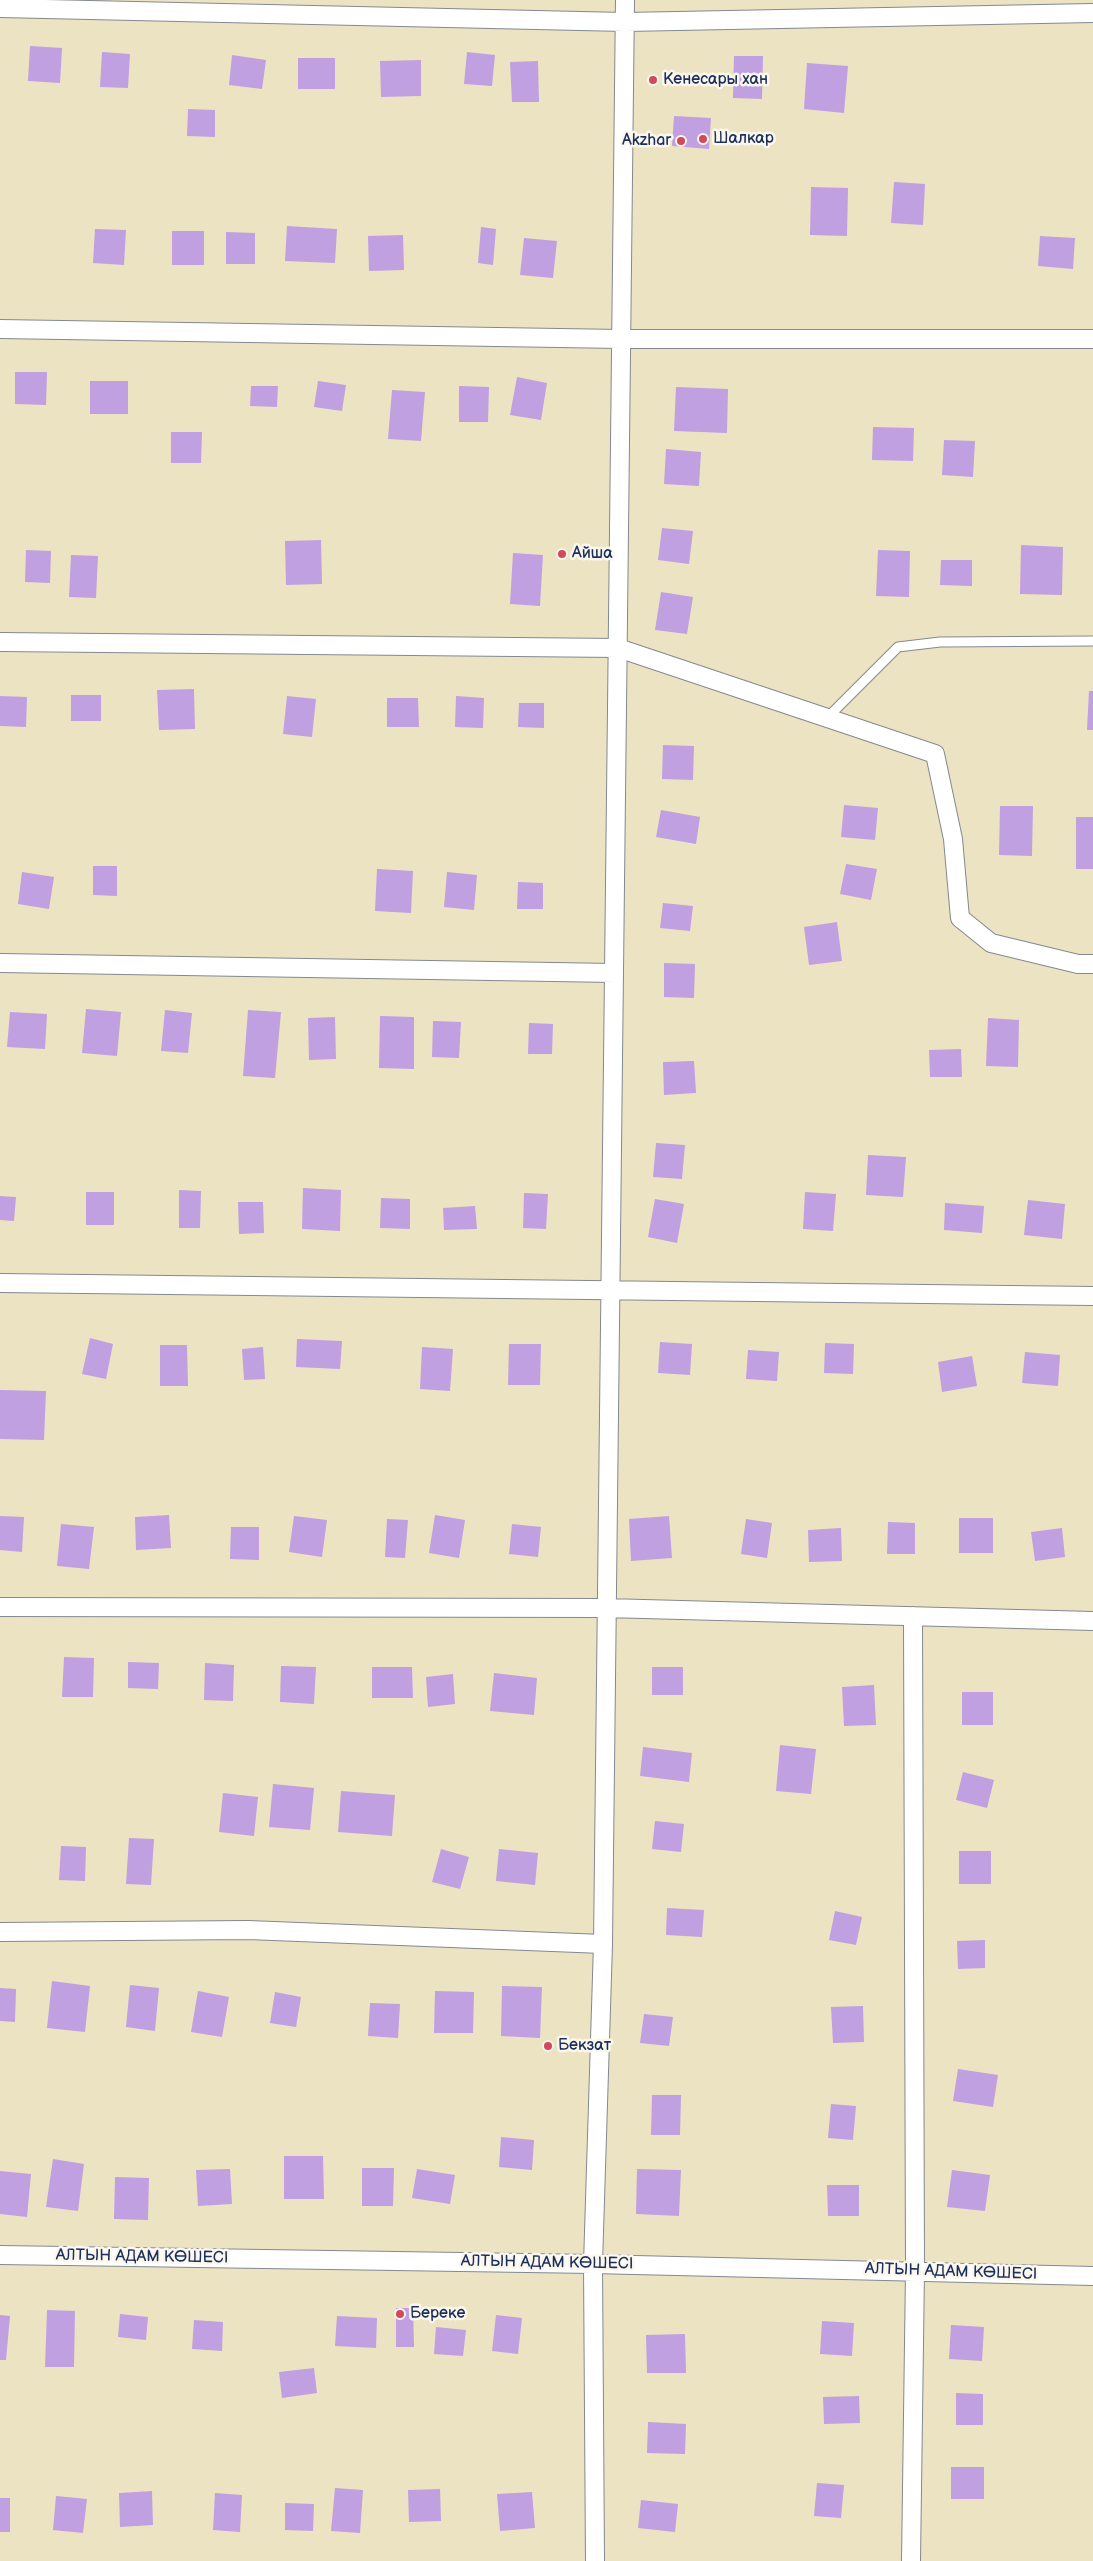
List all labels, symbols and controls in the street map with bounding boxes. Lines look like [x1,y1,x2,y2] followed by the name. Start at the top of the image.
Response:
[663,70,768,90] place label: Кенесары хан
[647,74,659,86] marker: Кенесары хан
[713,129,774,149] place label: Шалкар
[622,131,671,151] place label: Akzhar
[697,133,709,145] marker: Шалкар
[675,135,687,147] marker: Akzhar
[572,544,613,564] place label: Айша
[556,548,568,560] marker: Айша
[558,2036,611,2056] place label: Бекзат
[542,2040,554,2052] marker: Бекзат
[56,2246,228,2268] street label: АЛТЫН АДАМ КӨШЕСІ
[461,2252,633,2274] street label: АЛТЫН АДАМ КӨШЕСІ
[864,2259,1038,2285] street label: АЛТЫН АДАМ КӨШЕСІ
[410,2304,465,2324] place label: Береке
[394,2308,406,2320] marker: Береке

